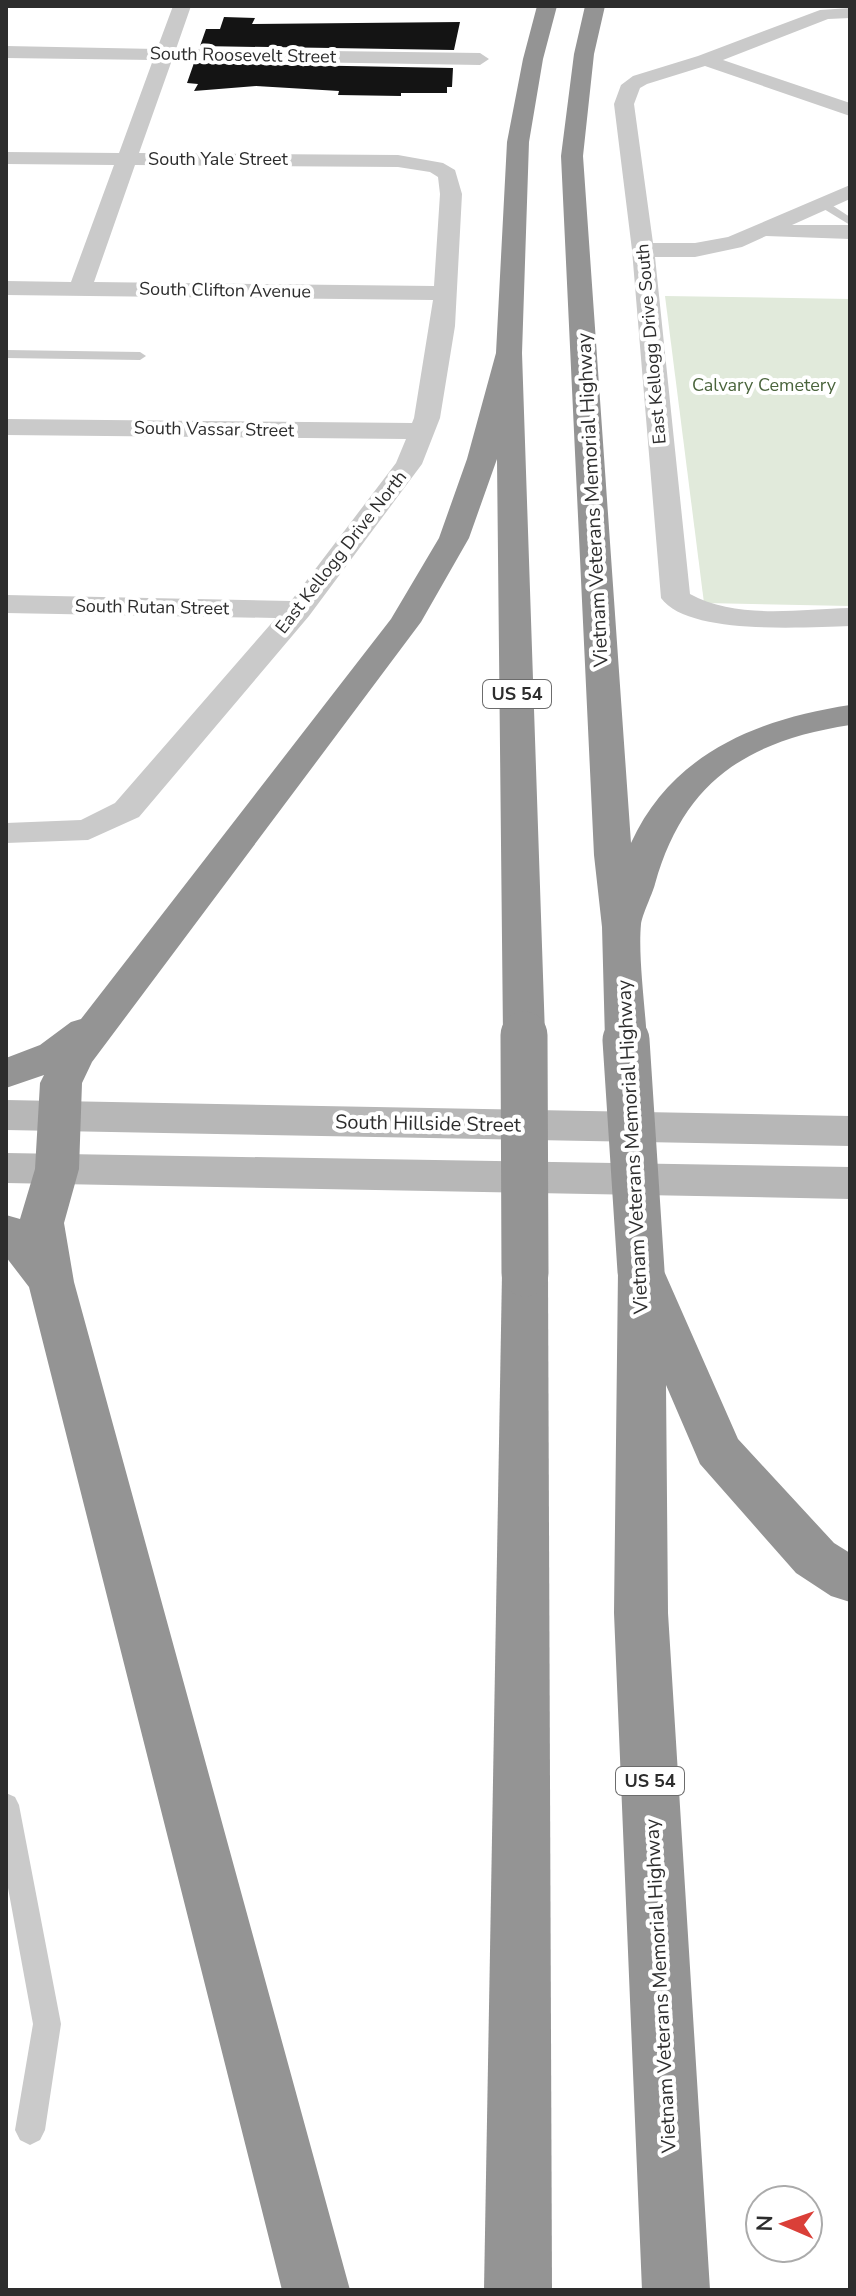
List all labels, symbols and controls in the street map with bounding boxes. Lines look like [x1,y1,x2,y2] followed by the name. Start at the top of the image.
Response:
[150,41,337,69] street label: South Roosevelt Street
[148,147,289,171] street label: South Yale Street
[630,243,672,445] street label: East Kellogg Drive South
[139,277,311,303] street label: South Clifton Avenue
[570,332,615,669] street label: Vietnam Veterans Memorial Highway
[692,373,837,397] park label: Calvary Cemetery
[134,416,295,442] street label: South Vassar Street
[270,466,412,638] street label: East Kellogg Drive North
[75,594,230,620] street label: South Rutan Street
[483,680,551,708] road number: US 54
[610,979,655,1316] street label: Vietnam Veterans Memorial Highway
[335,1108,522,1139] street label: South Hillside Street
[616,1767,684,1795] road number: US 54
[638,1818,683,2155] street label: Vietnam Veterans Memorial Highway
[744,2184,824,2264] north arrow
[750,2215,780,2232] text: N

